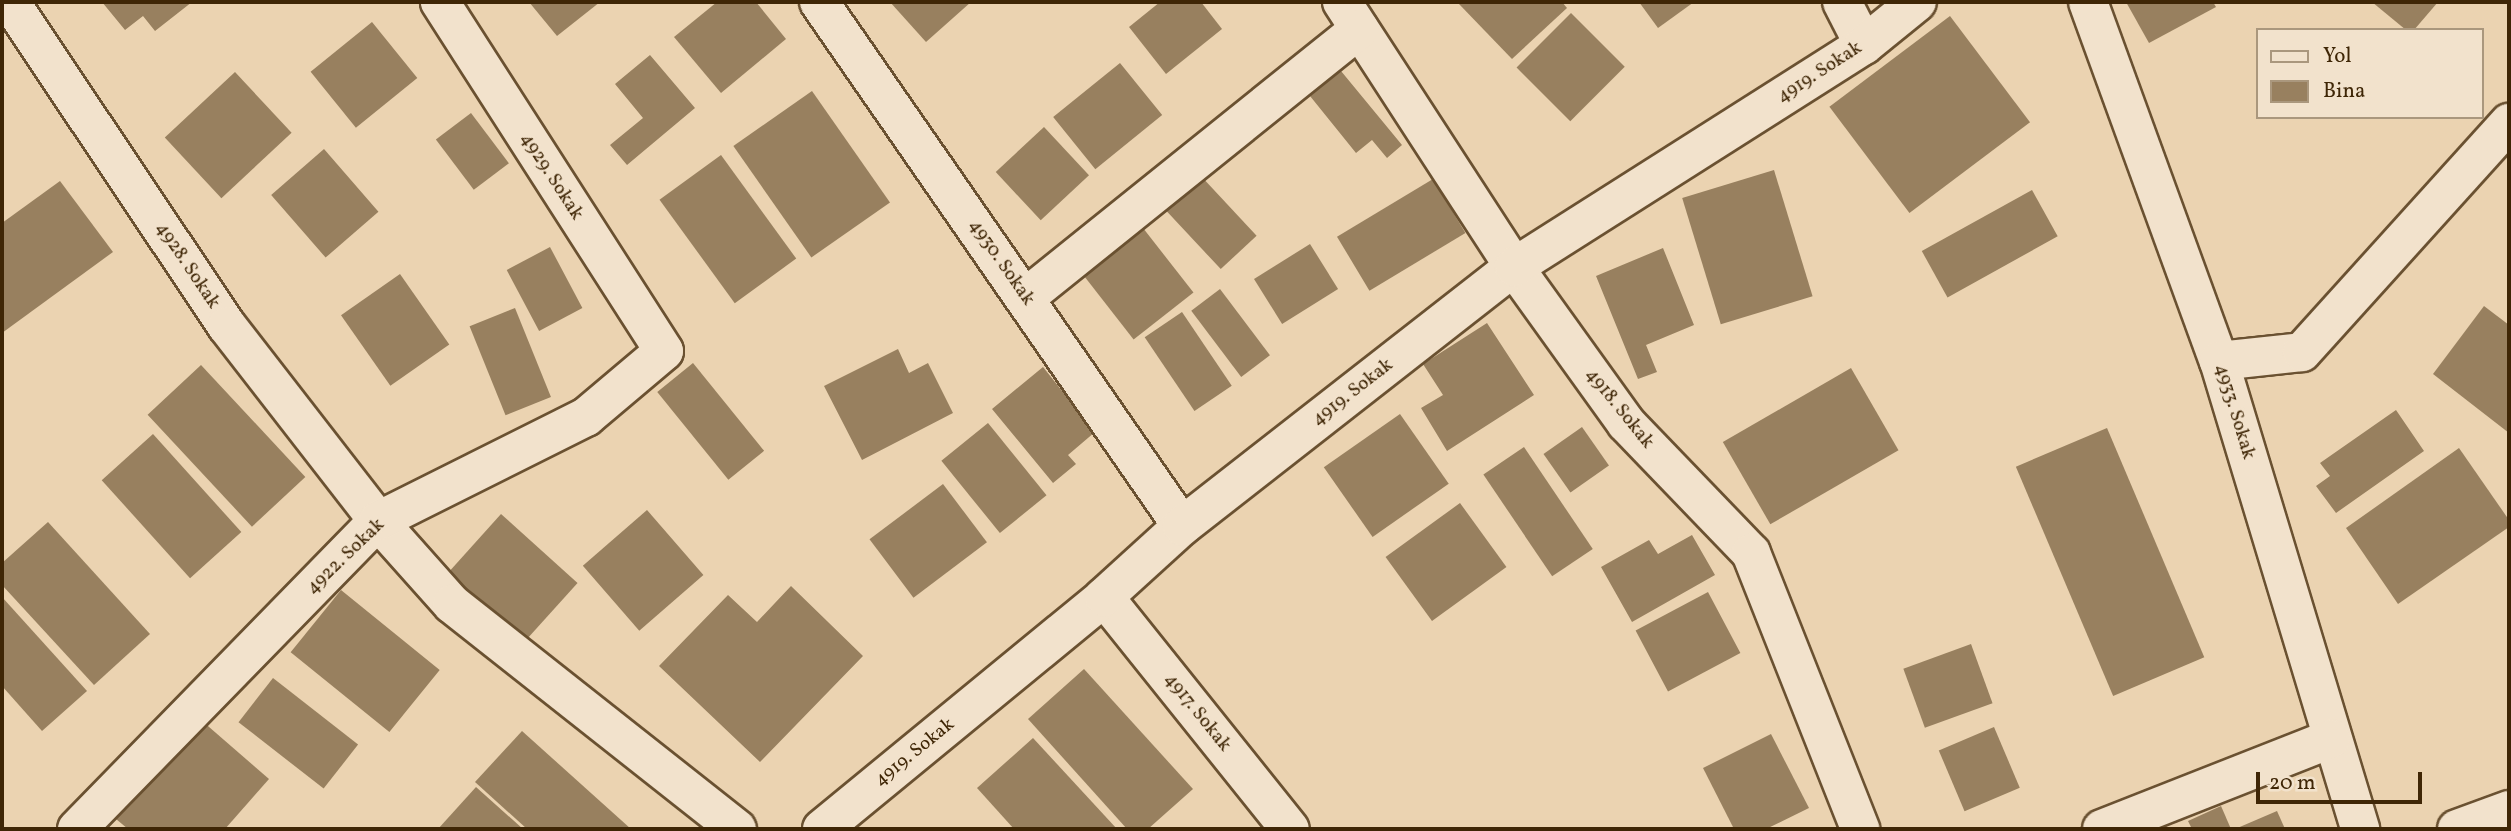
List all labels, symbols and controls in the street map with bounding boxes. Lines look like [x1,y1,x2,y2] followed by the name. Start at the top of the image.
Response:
[2256,28,2483,119] legend
[1773,37,1867,109] street label: 4919. Sokak
[2323,42,2352,71] text: Yol
[2323,77,2365,106] text: Bina
[514,129,588,225] street label: 4929. Sokak
[963,216,1039,310] street label: 4930. Sokak
[150,218,224,314] street label: 4928. Sokak
[1308,354,1398,432] street label: 4919. Sokak
[2209,362,2259,462] street label: 4933. Sokak
[1580,364,1658,454] street label: 4918. Sokak
[302,514,390,600] street label: 4922. Sokak
[1159,669,1235,757] street label: 4917. Sokak
[870,714,960,792] street label: 4919. Sokak
[2259,758,2425,802] scale bar
[2269,769,2315,798] text: 20 m

